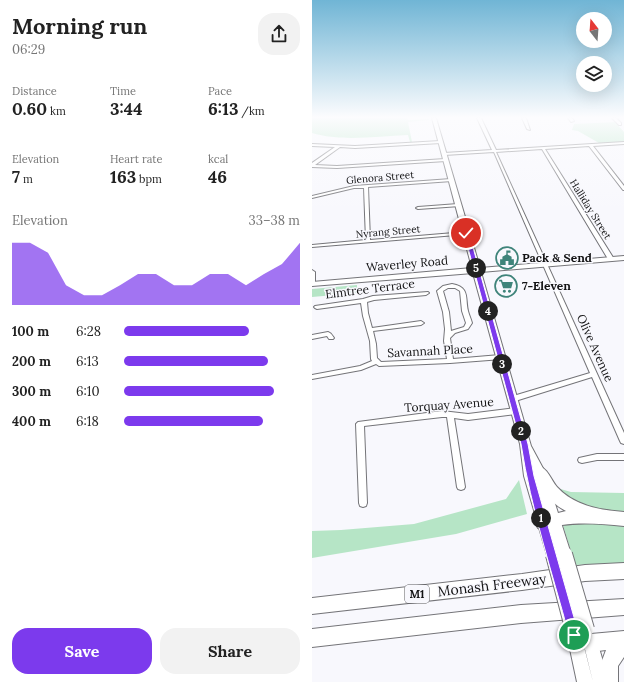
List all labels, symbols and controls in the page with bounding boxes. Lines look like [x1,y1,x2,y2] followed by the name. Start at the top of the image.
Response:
[12,12,147,40] text: Morning run
[576,12,612,48] north arrow
[576,12,612,92] map controls
[258,13,300,55] button: share
[12,41,45,58] text: 06:29
[576,56,612,92] button: layers
[12,84,57,98] text: Distance
[110,84,136,98] text: Time
[208,84,232,98] text: Pace
[12,98,47,120] text: 0.60
[110,98,143,120] text: 3:44
[208,98,238,120] text: 6:13
[47,104,66,118] text: km
[238,104,265,118] text: /km
[12,152,59,166] text: Elevation
[110,152,162,166] text: Heart rate
[208,152,228,166] text: kcal
[12,166,20,188] text: 7
[110,166,136,188] text: 163
[208,166,227,188] text: 46
[346,168,415,187] street label: Glenora Street
[20,172,33,186] text: m
[136,172,162,186] text: bpm
[567,177,614,242] street label: Halliday Street
[12,212,68,229] text: Elevation
[249,212,300,229] text: 33–38 m
[449,216,483,250] pin
[355,222,421,241] street label: Nyrang Street
[455,222,477,244] icon: check
[494,245,520,271] public building icon: Pack & Send
[522,250,592,265] place label: Pack & Send
[365,252,449,275] street label: Waverley Road
[466,258,486,278] pin: 5
[473,261,479,275] text: 5
[493,273,519,299] supermarket icon: 7-Eleven
[324,276,416,301] street label: Elmtree Terrace
[522,278,571,293] place label: 7-Eleven
[478,301,498,321] pin: 4
[485,304,491,318] text: 4
[574,312,617,384] street label: Olive Avenue
[12,323,49,340] text: 100 m
[76,323,101,340] text: 6:28
[387,341,474,360] street label: Savannah Place
[12,353,51,370] text: 200 m
[76,353,99,370] text: 6:13
[492,354,512,374] pin: 3
[499,357,505,371] text: 3
[12,383,51,400] text: 300 m
[76,383,100,400] text: 6:10
[404,394,495,415] street label: Torquay Avenue
[12,413,51,430] text: 400 m
[76,413,99,430] text: 6:18
[511,421,531,441] pin: 2
[518,424,524,438] text: 2
[531,508,551,528] pin: 1
[539,511,543,525] text: 1
[437,569,548,601] street label: Monash Freeway
[405,585,429,603] road number: M1
[557,618,591,652] pin
[563,624,585,646] icon: arrive
[12,628,152,674] button: Save
[160,628,300,674] button: Share

